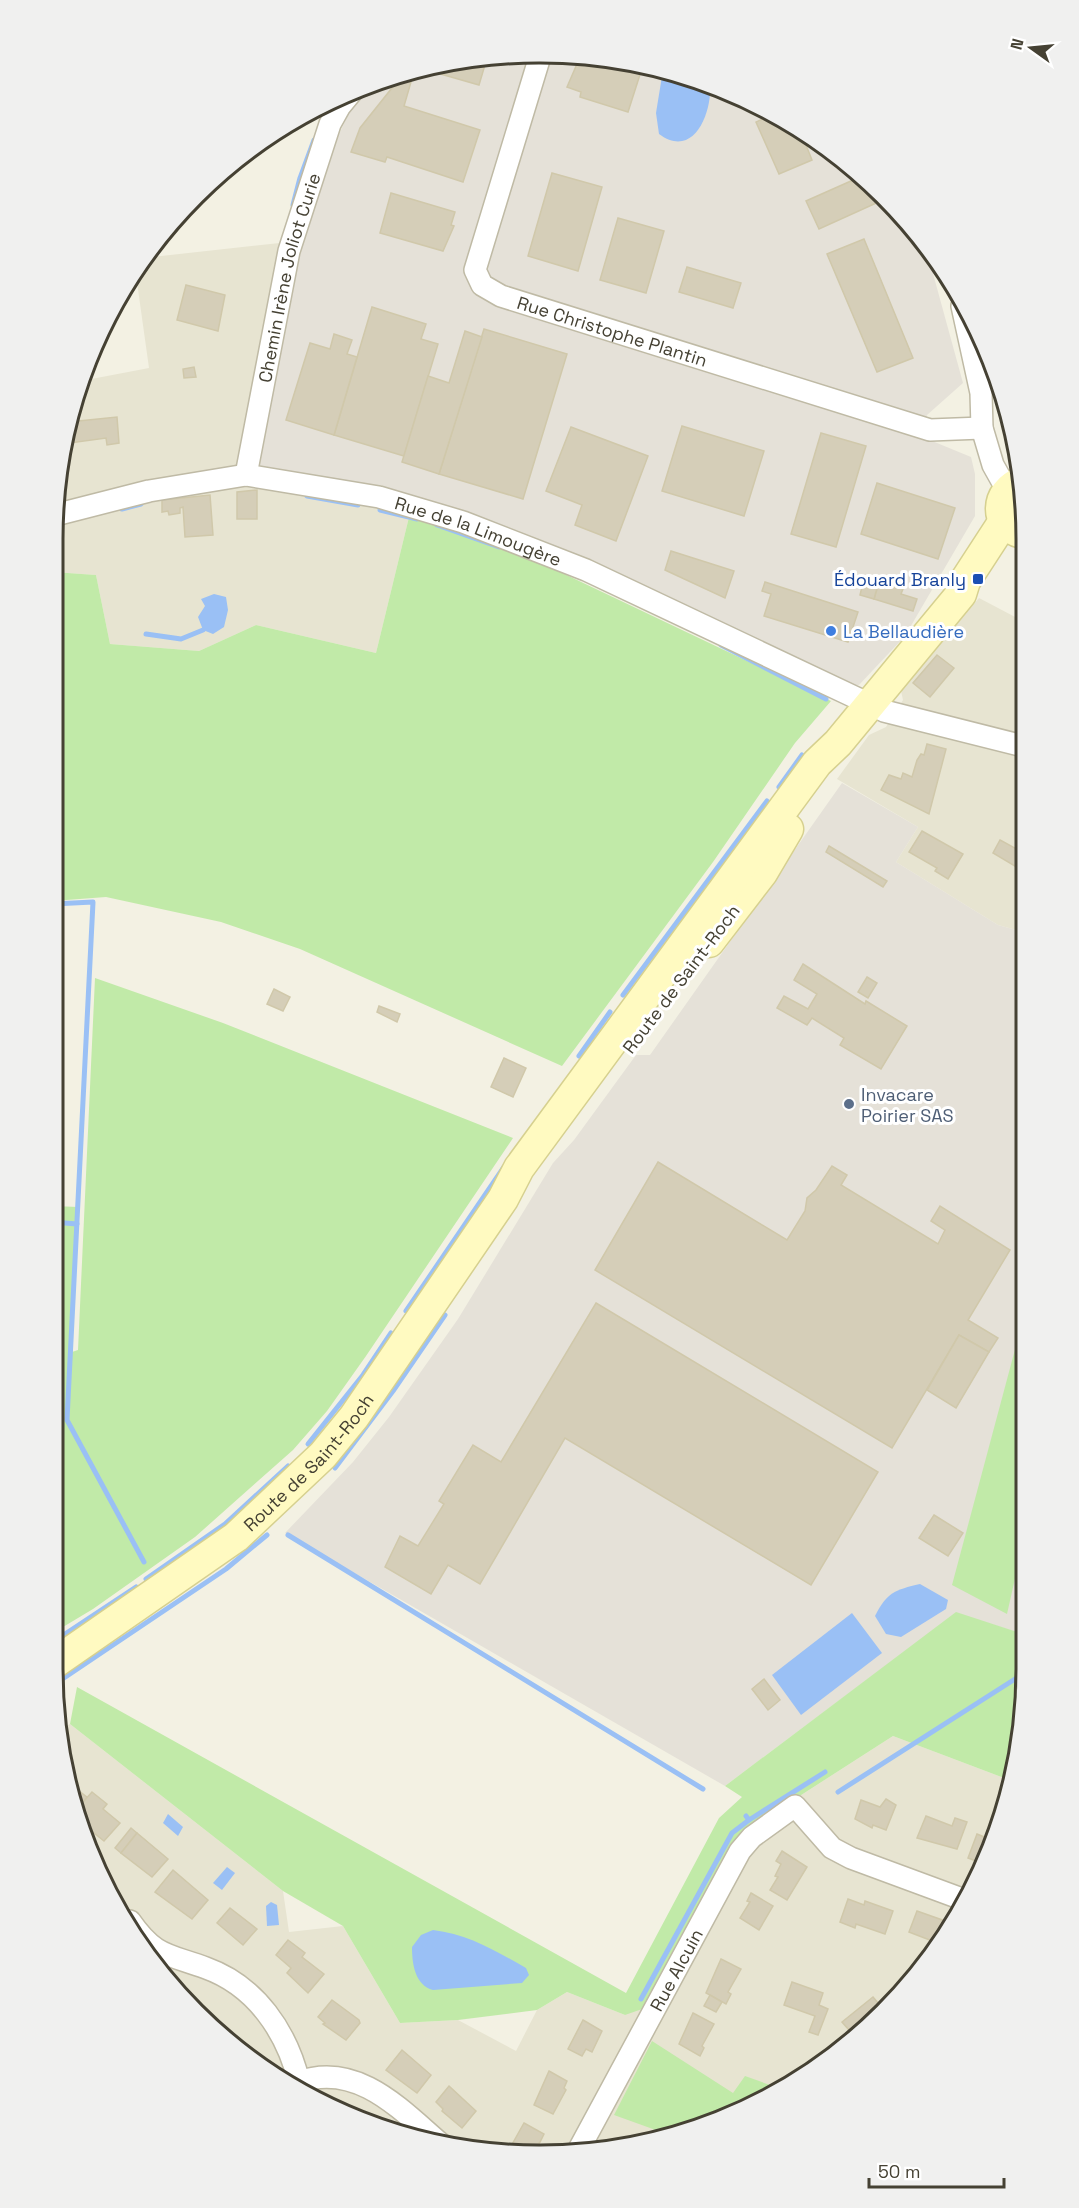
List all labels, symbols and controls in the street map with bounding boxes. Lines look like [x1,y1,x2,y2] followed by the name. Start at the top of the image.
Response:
[1001,18,1061,78] north arrow
[1005,36,1029,52] text: N
[253,170,325,384] street label: Chemin Irène Joliot Curie
[514,290,710,371] street label: Rue Christophe Plantin
[392,491,565,571] street label: Rue de la Limougère
[834,568,966,591] place label: Édouard Branly
[971,572,985,586] marker: Édouard Branly
[843,620,964,643] place label: La Bellaudière
[824,624,838,638] marker: La Bellaudière
[617,900,745,1058] street label: Route de Saint-Roch
[861,1083,954,1127] place label: Invacare Poirier SAS
[842,1097,856,1111] marker: Invacare Poirier SAS
[238,1389,378,1536] street label: Route de Saint-Roch
[644,1924,707,2015] street label: Rue Alcuin
[869,2151,1004,2189] scale bar
[878,2160,920,2183] text: 50 m

